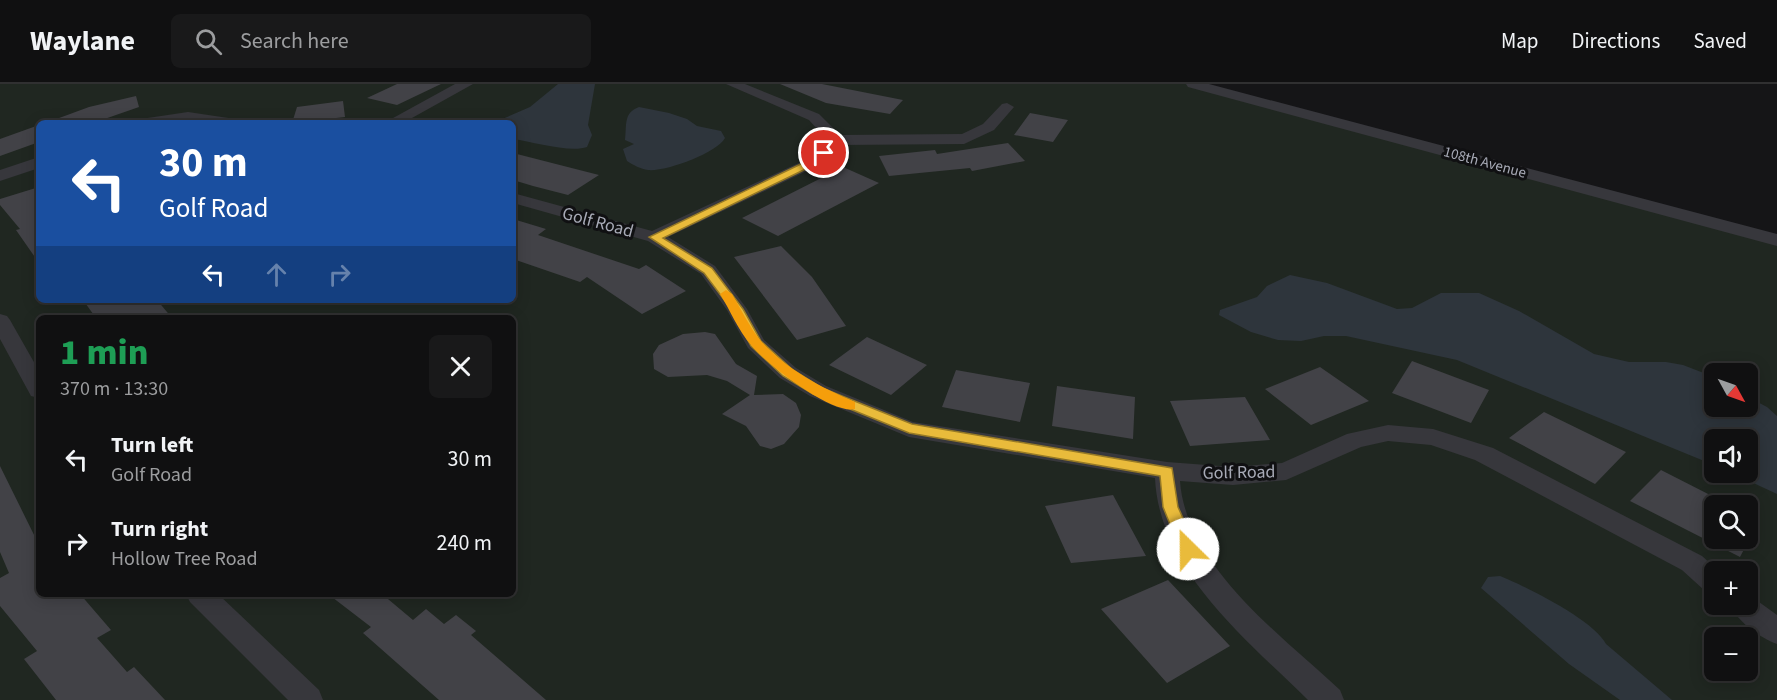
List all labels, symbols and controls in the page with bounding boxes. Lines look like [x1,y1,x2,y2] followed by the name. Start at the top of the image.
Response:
[171,14,591,68] search box
[30,21,135,61] text: Waylane
[192,25,225,58] icon: search
[240,25,349,57] text: Search here
[1501,26,1539,56] text: Map
[1572,26,1660,56] text: Directions
[1693,26,1747,56] text: Saved
[798,127,849,178] pin
[159,133,248,193] text: 30 m
[807,136,840,169] icon: arrive
[1441,141,1529,184] street label: 108th Avenue
[60,144,138,222] icon: left
[159,189,268,228] text: Golf Road
[559,201,636,244] street label: Golf Road
[197,258,230,291] icon: left
[260,258,293,291] icon: ahead
[323,258,356,291] icon: right
[60,327,148,378] text: 1 min
[429,335,492,398] button: close
[1704,363,1758,417] north arrow
[1704,363,1758,681] map controls
[60,375,168,403] text: 370 m · 13:30
[111,429,193,461] text: Turn left
[1704,429,1758,483] button: sound
[60,443,93,476] icon: left
[447,443,492,475] text: 30 m
[1202,459,1276,486] street label: Golf Road
[111,461,192,489] text: Golf Road
[1704,495,1758,549] button: search
[111,513,208,545] text: Turn right
[1156,517,1220,581] position arrow
[60,527,93,560] icon: right
[437,527,492,559] text: 240 m
[111,545,258,573] text: Hollow Tree Road
[1704,561,1758,615] button: +
[1704,627,1758,681] button: −

